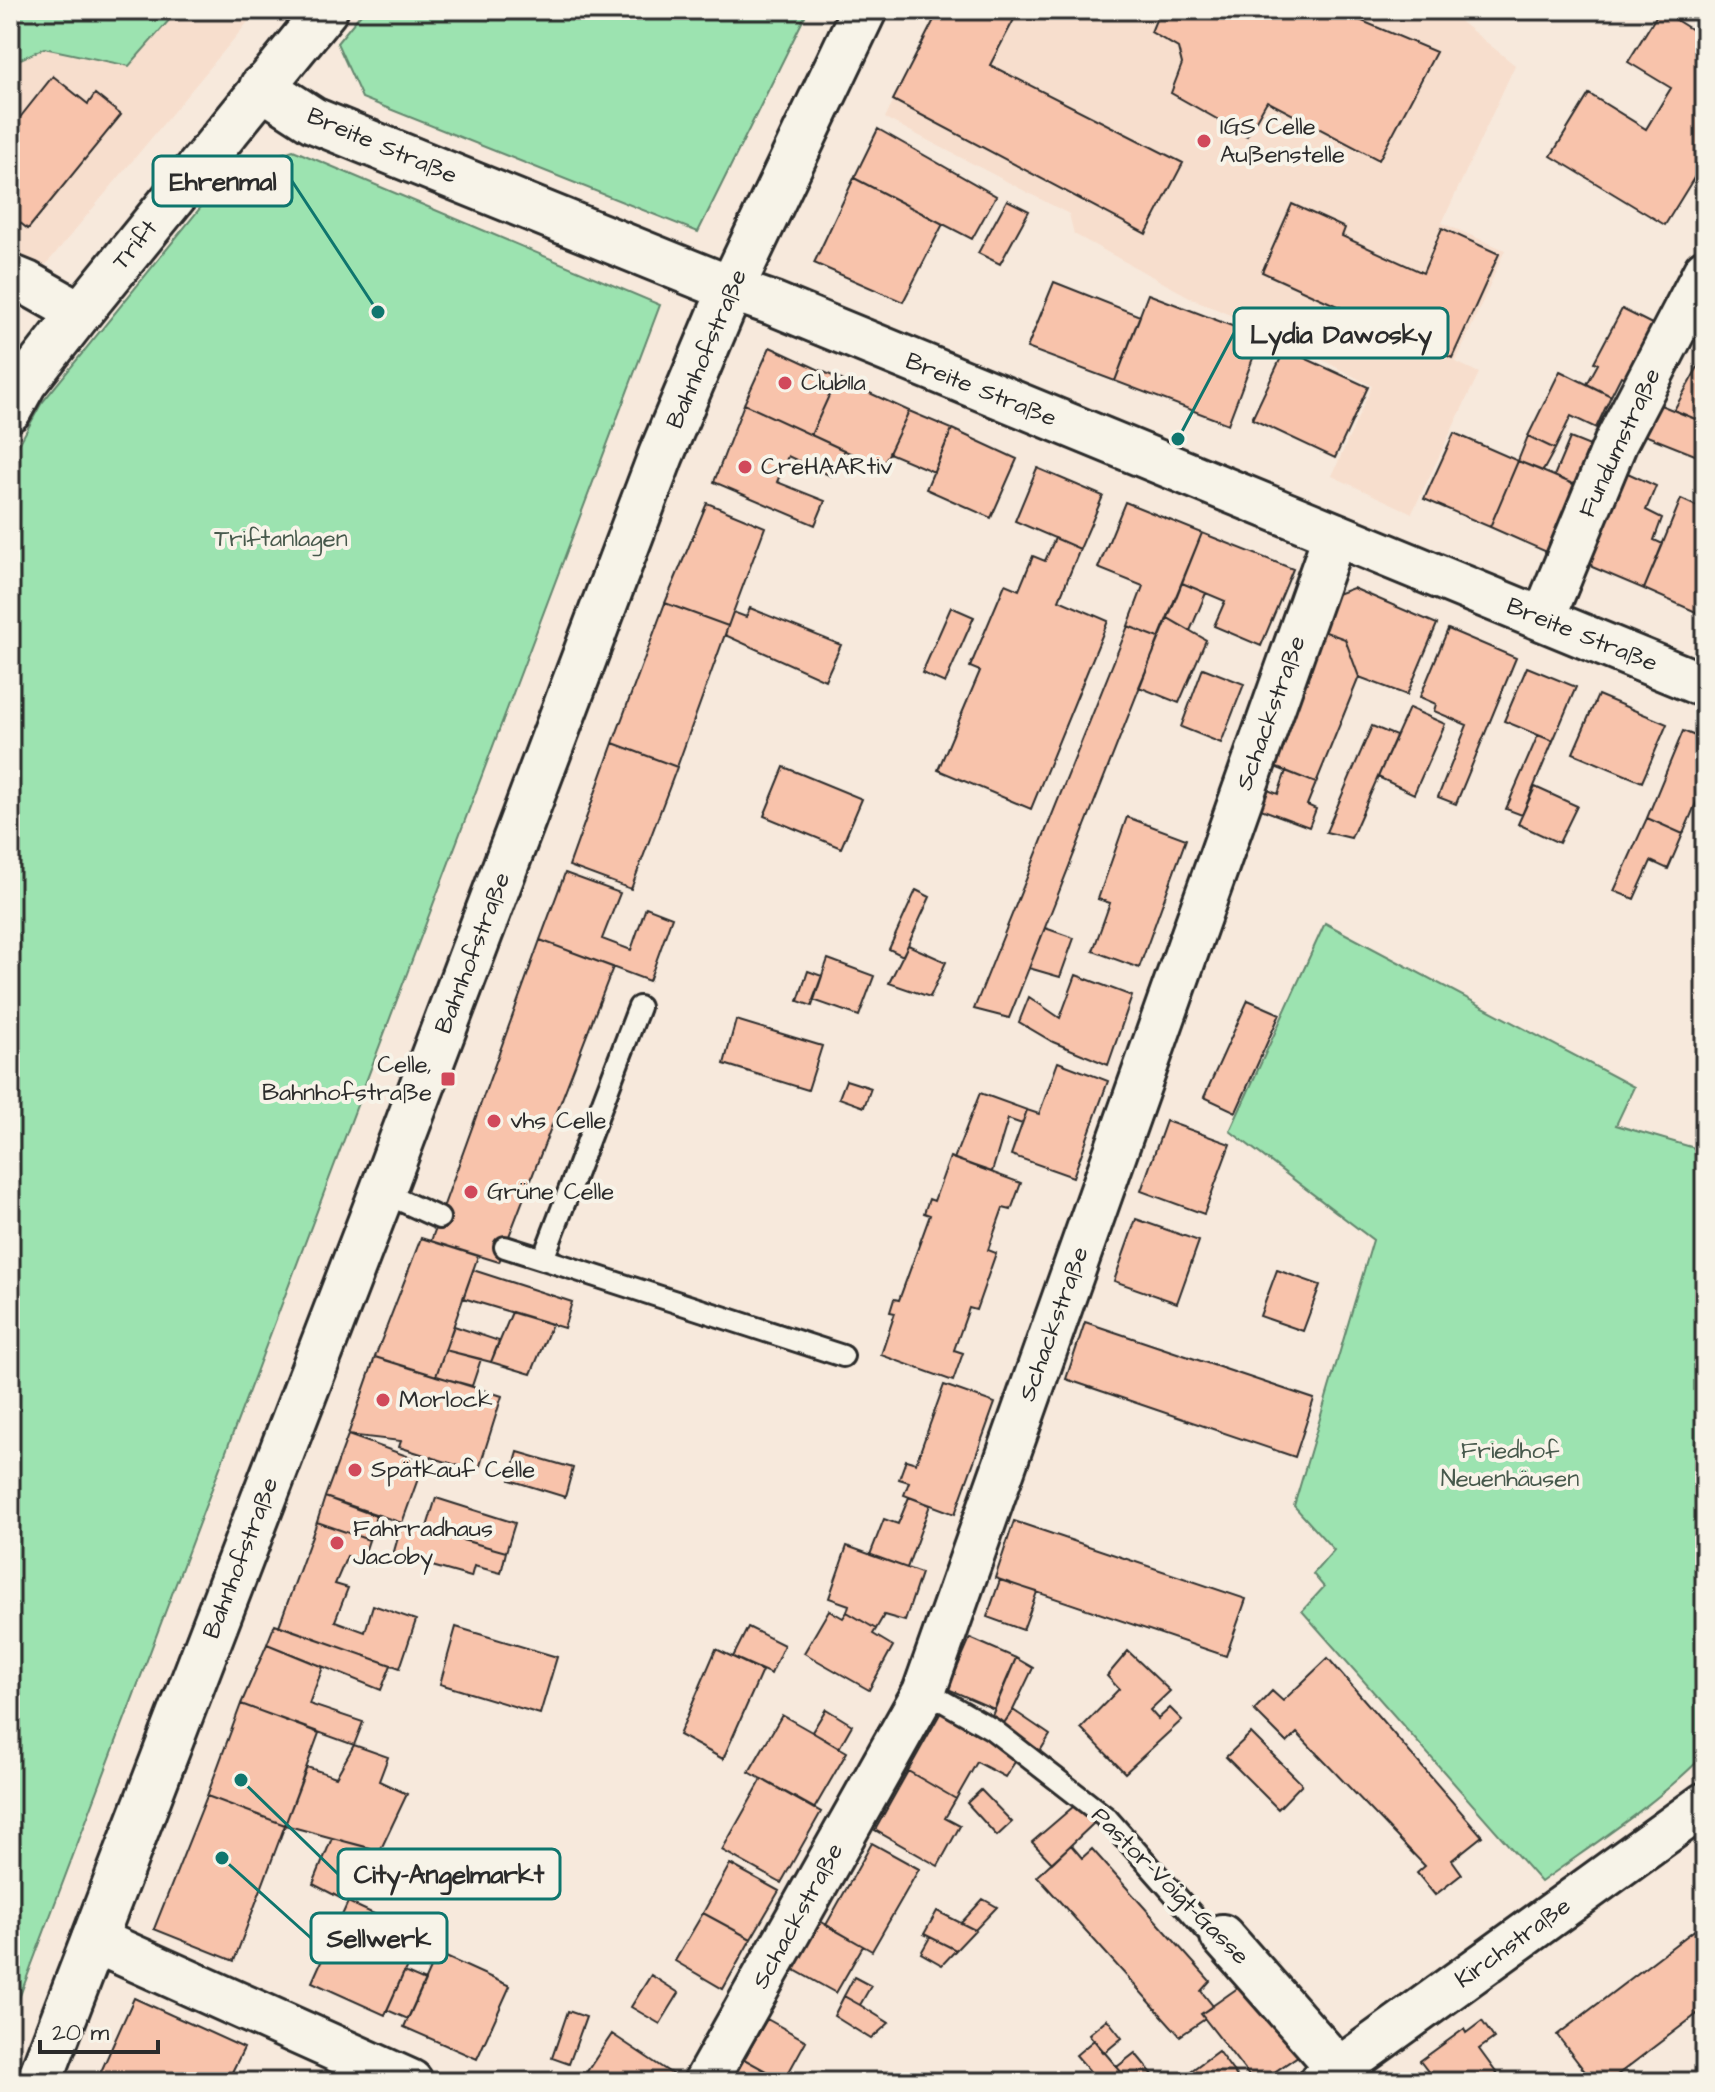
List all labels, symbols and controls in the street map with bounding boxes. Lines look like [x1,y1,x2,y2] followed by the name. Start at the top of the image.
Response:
[302,99,462,193] street label: Breite Straße
[1220,110,1345,172] place label: IGS Celle Außenstelle
[1195,132,1213,150] marker: IGS Celle Außenstelle
[153,156,292,206] callout: Ehrenmal
[169,164,277,200] text: Ehrenmal
[104,212,166,277] street label: Trift
[658,264,756,434] street label: Bahnhofstraße
[1234,308,1448,358] callout: Lydia Dawosky
[1250,317,1433,356] text: Lydia Dawosky
[901,344,1061,436] street label: Breite Straße
[1571,363,1669,523] street label: Fundumstraße
[801,366,866,400] place label: Club11a
[776,374,794,392] marker: Club11a
[761,450,893,484] place label: CreHAARtiv
[736,458,754,476] marker: CreHAARtiv
[214,522,348,557] park label: Triftanlagen
[1502,589,1662,681] street label: Breite Straße
[1227,631,1315,795] street label: Schackstraße
[427,868,519,1038] street label: Bahnhofstraße
[262,1048,432,1110] place label: Celle, Bahnhofstraße
[439,1070,457,1088] marker: Celle, Bahnhofstraße
[510,1104,607,1138] place label: vhs Celle
[485,1112,503,1130] marker: vhs Celle
[487,1175,614,1209] place label: Grüne Celle
[462,1183,480,1201] marker: Grüne Celle
[1010,1242,1098,1406] street label: Schackstraße
[399,1383,493,1417] place label: Morlock
[374,1391,392,1409] marker: Morlock
[1441,1434,1579,1496] park label: Friedhof Neuenhäusen
[371,1453,535,1487] place label: Spätkauf Celle
[346,1461,364,1479] marker: Spätkauf Celle
[195,1473,287,1643] street label: Bahnhofstraße
[353,1512,493,1575] place label: Fahrradhaus Jacoby
[328,1534,346,1552] marker: Fahrradhaus Jacoby
[1083,1799,1257,1973] street label: Pastor-Voigt-Gasse
[744,1837,852,1995] street label: Schackstraße
[338,1849,560,1899] callout: City-Angelmarkt
[354,1857,545,1896] text: City-Angelmarkt
[1448,1889,1578,1997] street label: Kirchstraße
[311,1913,447,1963] callout: Sellwerk
[326,1921,432,1957] text: Sellwerk
[40,2004,158,2054] scale bar
[52,2016,109,2050] text: 20 m

